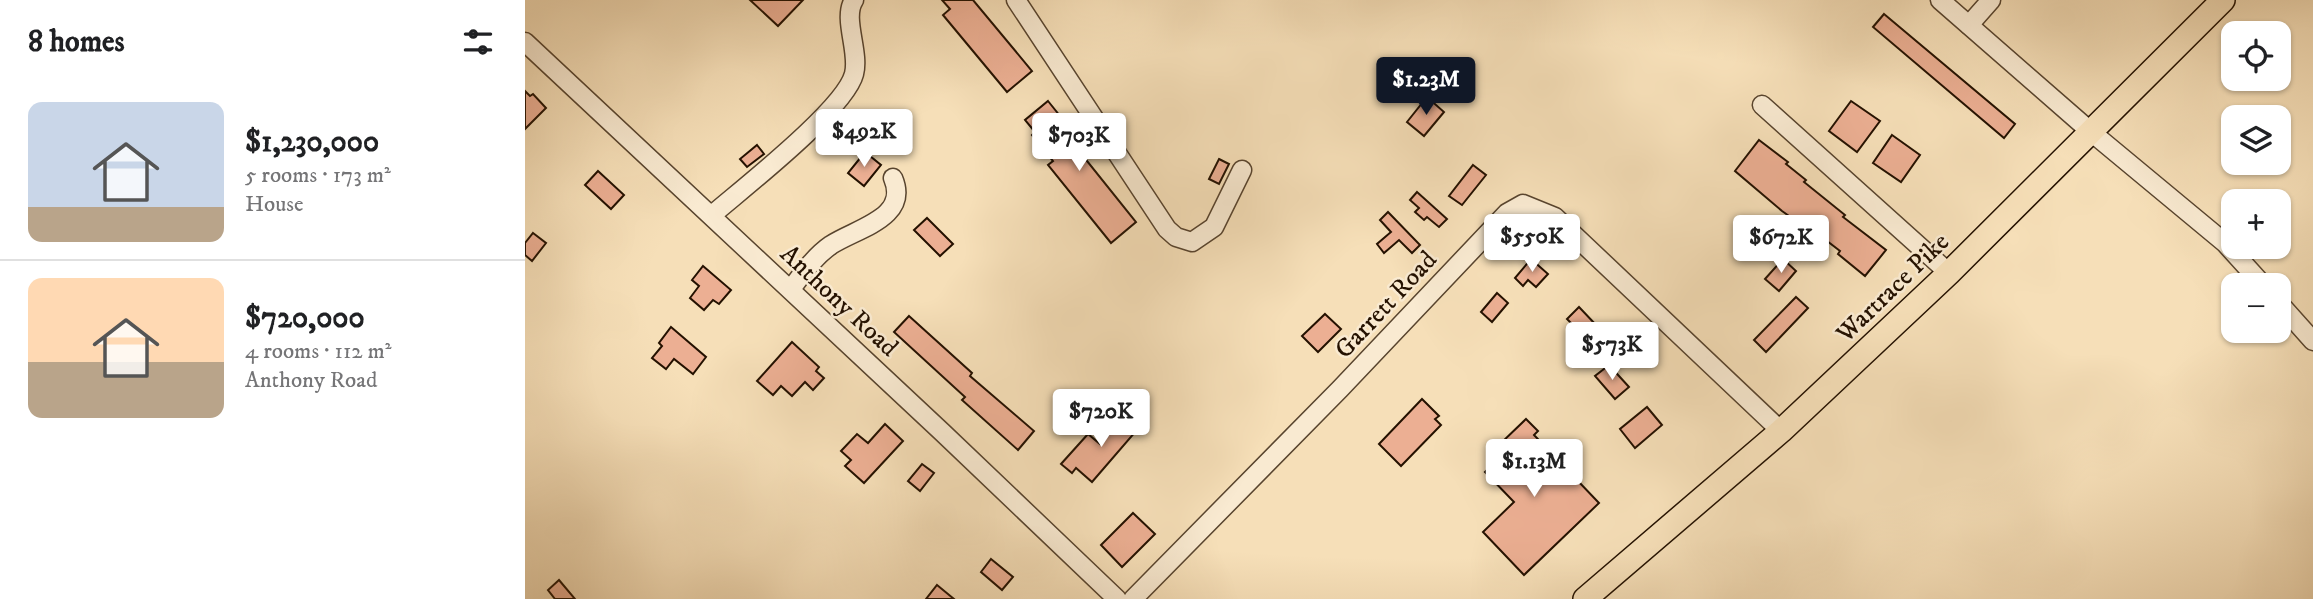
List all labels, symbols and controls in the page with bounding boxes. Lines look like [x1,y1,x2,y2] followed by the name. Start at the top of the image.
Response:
[2221,21,2291,343] map controls
[2221,21,2291,91] button: locate
[459,23,497,61] icon: filters
[28,24,125,61] text: 8 homes
[1369,58,1483,117] pin: $1.23M
[1392,65,1460,94] text: $1.23M
[2221,105,2291,175] button: layers
[815,110,913,169] pin: $492K
[1030,114,1128,173] pin: $703K
[832,117,896,146] text: $492K
[1048,121,1110,150] text: $703K
[245,124,379,161] text: $1,230,000
[84,130,168,214] icon: home
[245,161,391,190] text: 5 rooms · 173 m²
[2221,189,2291,259] button: +
[245,190,303,219] text: House
[1483,215,1581,274] pin: $550K
[1732,216,1830,275] pin: $672K
[1500,222,1564,251] text: $550K
[1749,223,1813,252] text: $672K
[1829,226,1957,351] street label: Wartrace Pike
[773,238,905,364] street label: Anthony Road
[1328,244,1444,366] street label: Garrett Road
[2221,273,2291,343] button: −
[245,300,365,337] text: $720,000
[84,306,168,390] icon: home
[1563,322,1661,382] pin: $573K
[1582,330,1642,359] text: $573K
[245,337,392,366] text: 4 rooms · 112 m²
[245,366,377,395] text: Anthony Road
[1052,390,1150,449] pin: $720K
[1069,397,1133,426] text: $720K
[1477,440,1591,499] pin: $1.13M
[1502,447,1566,476] text: $1.13M

